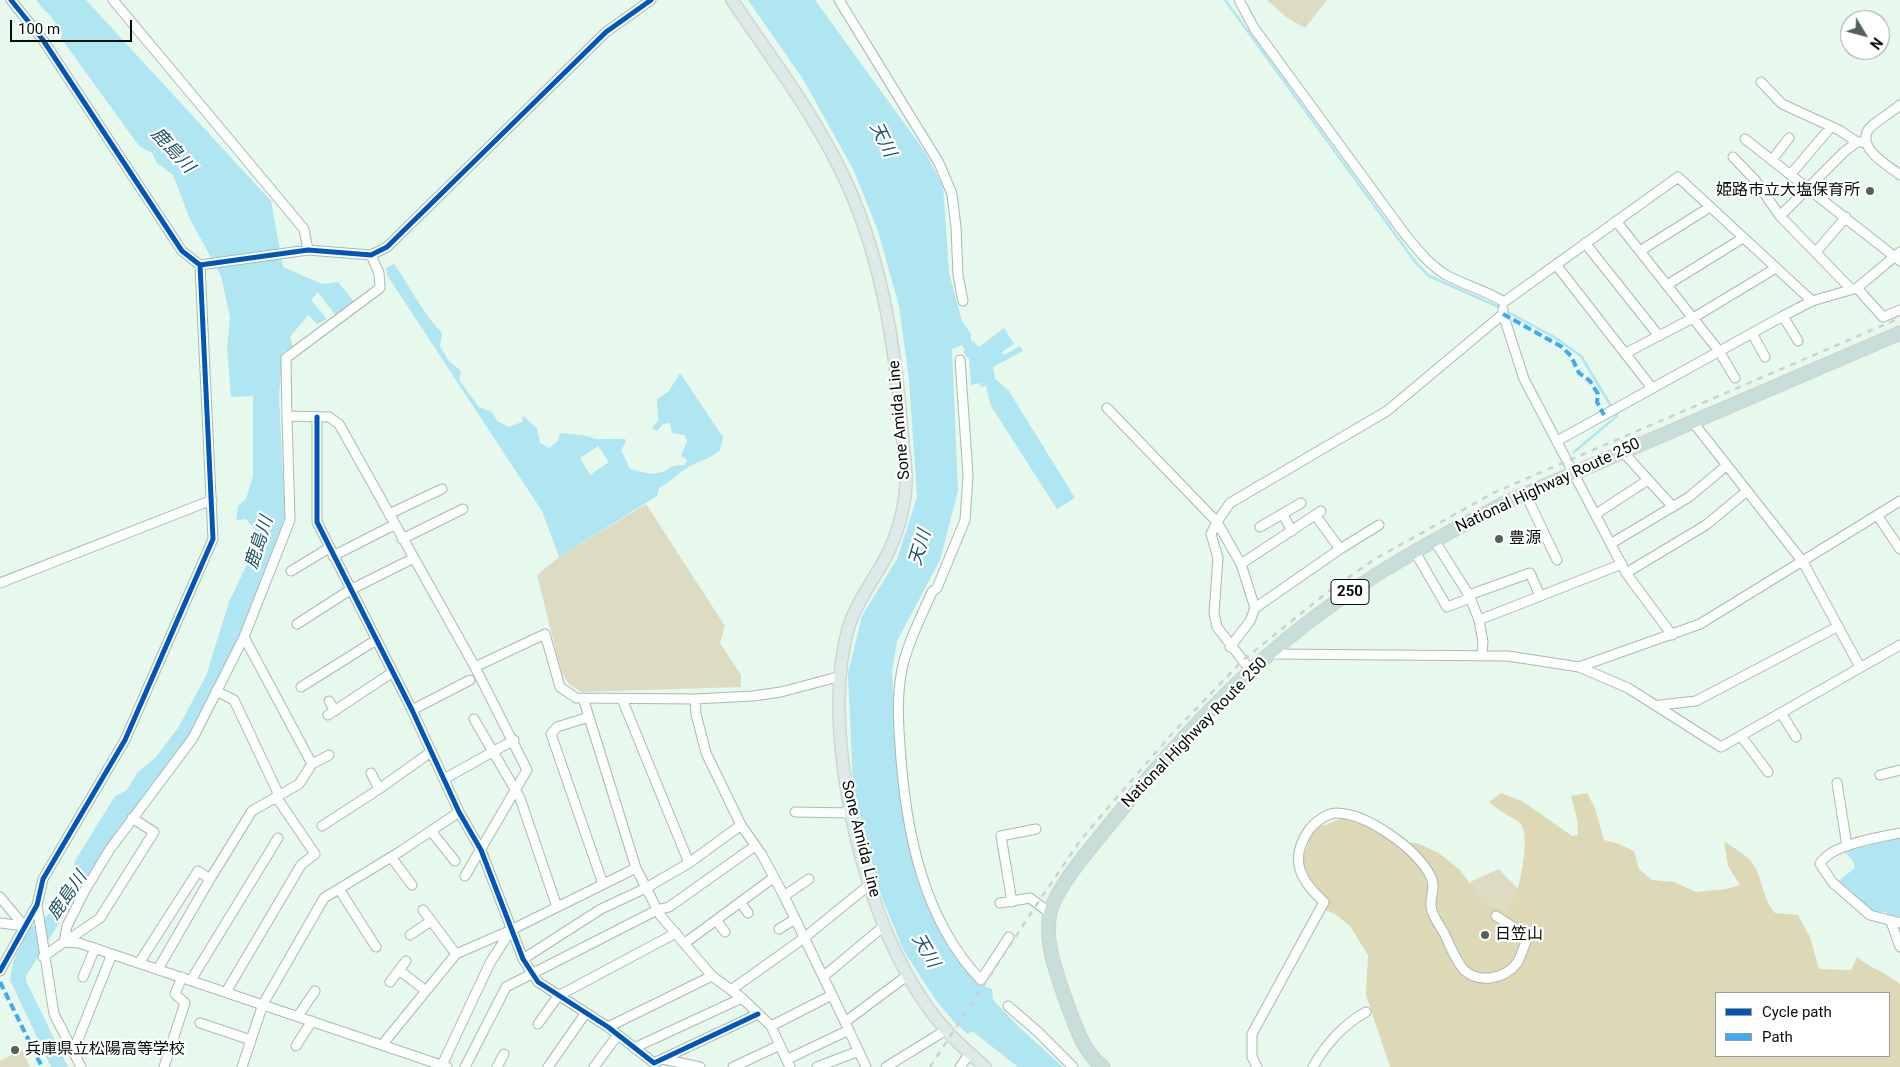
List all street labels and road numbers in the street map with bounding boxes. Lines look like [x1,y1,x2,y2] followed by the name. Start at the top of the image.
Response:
[885,359,915,481] street label: Sone Amida Line
[1453,435,1643,537] street label: National Highway Route 250
[1331,580,1369,604] road number: 250
[1118,654,1272,812] street label: National Highway Route 250
[836,779,884,899] street label: Sone Amida Line

